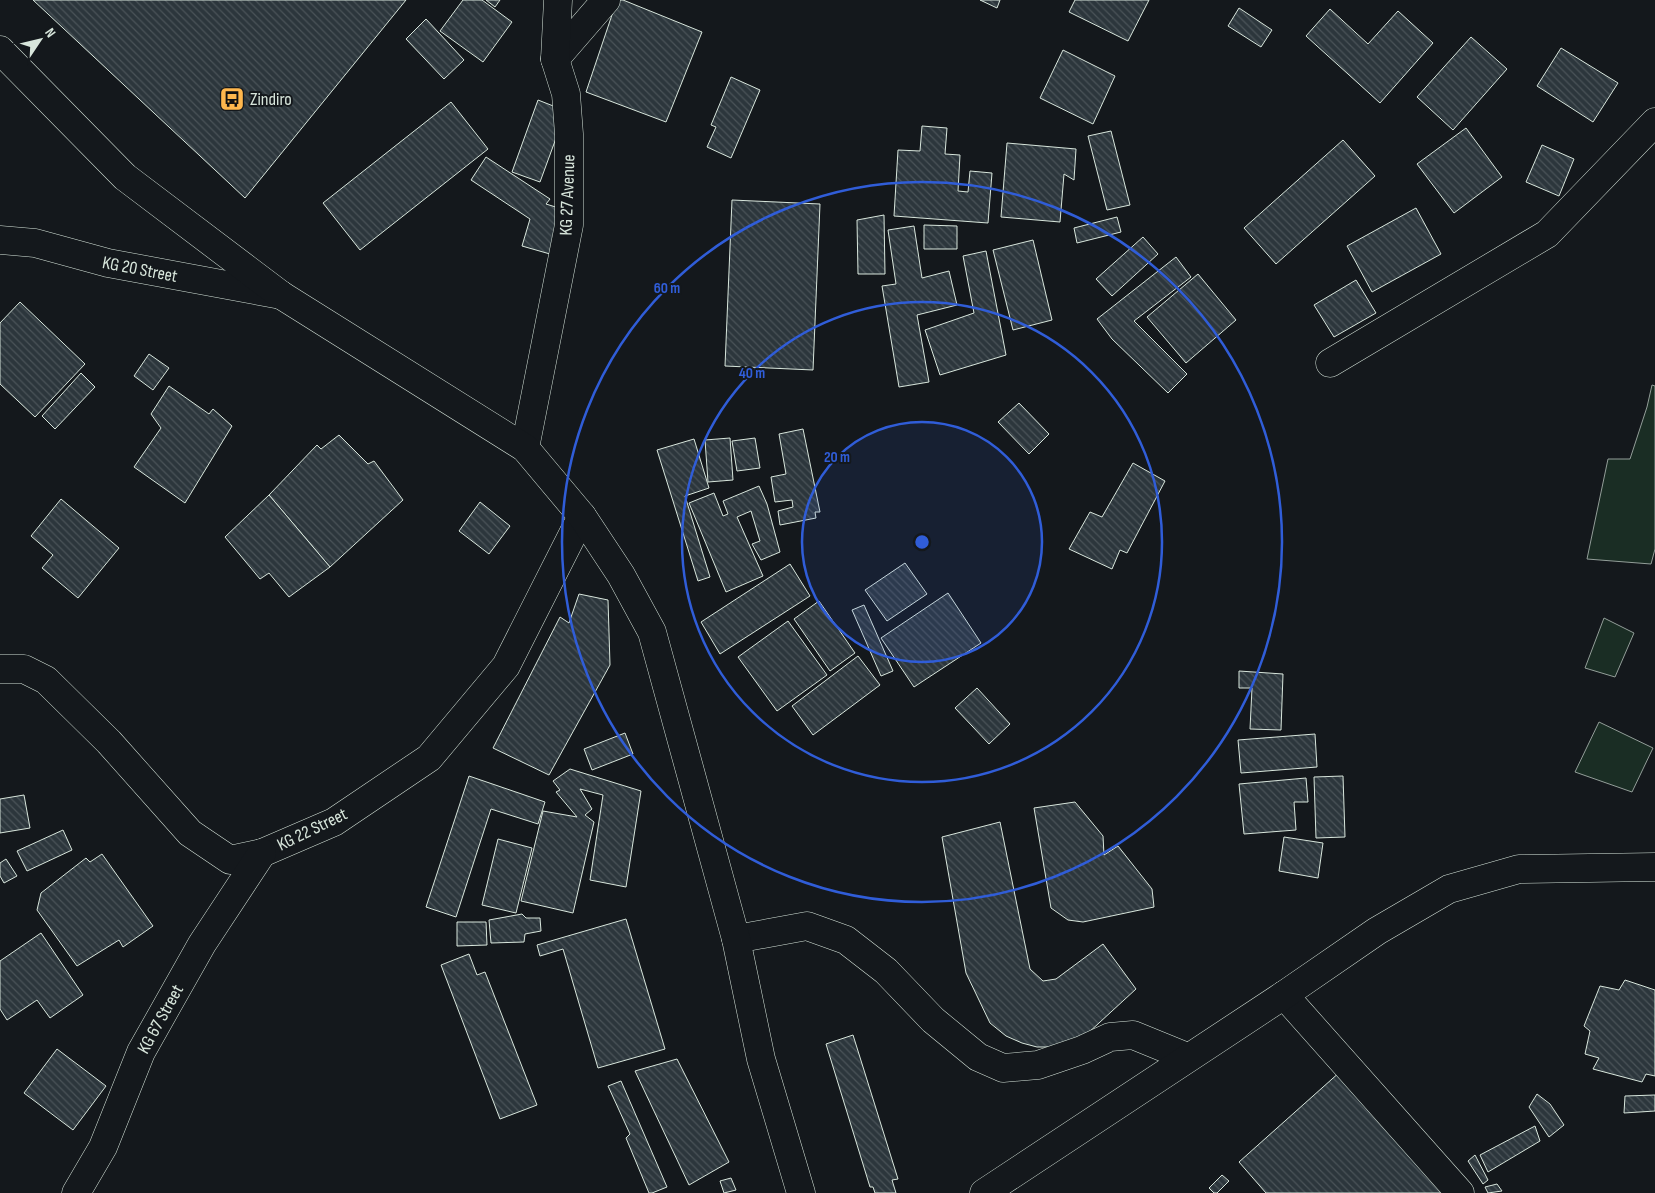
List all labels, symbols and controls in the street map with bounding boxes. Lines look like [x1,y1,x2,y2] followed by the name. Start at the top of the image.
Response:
[15,15,65,65] north arrow
[41,25,59,41] text: N
[219,86,245,112] bus stop icon: Zindiro
[250,89,292,110] place label: Zindiro
[556,154,579,236] street label: KG 27 Avenue
[101,252,180,287] street label: KG 20 Street
[654,279,680,298] text: 60 m
[739,364,765,383] text: 40 m
[824,448,850,467] text: 20 m
[913,533,931,551] centre of rings
[274,803,351,855] street label: KG 22 Street
[133,981,188,1057] street label: KG 67 Street

